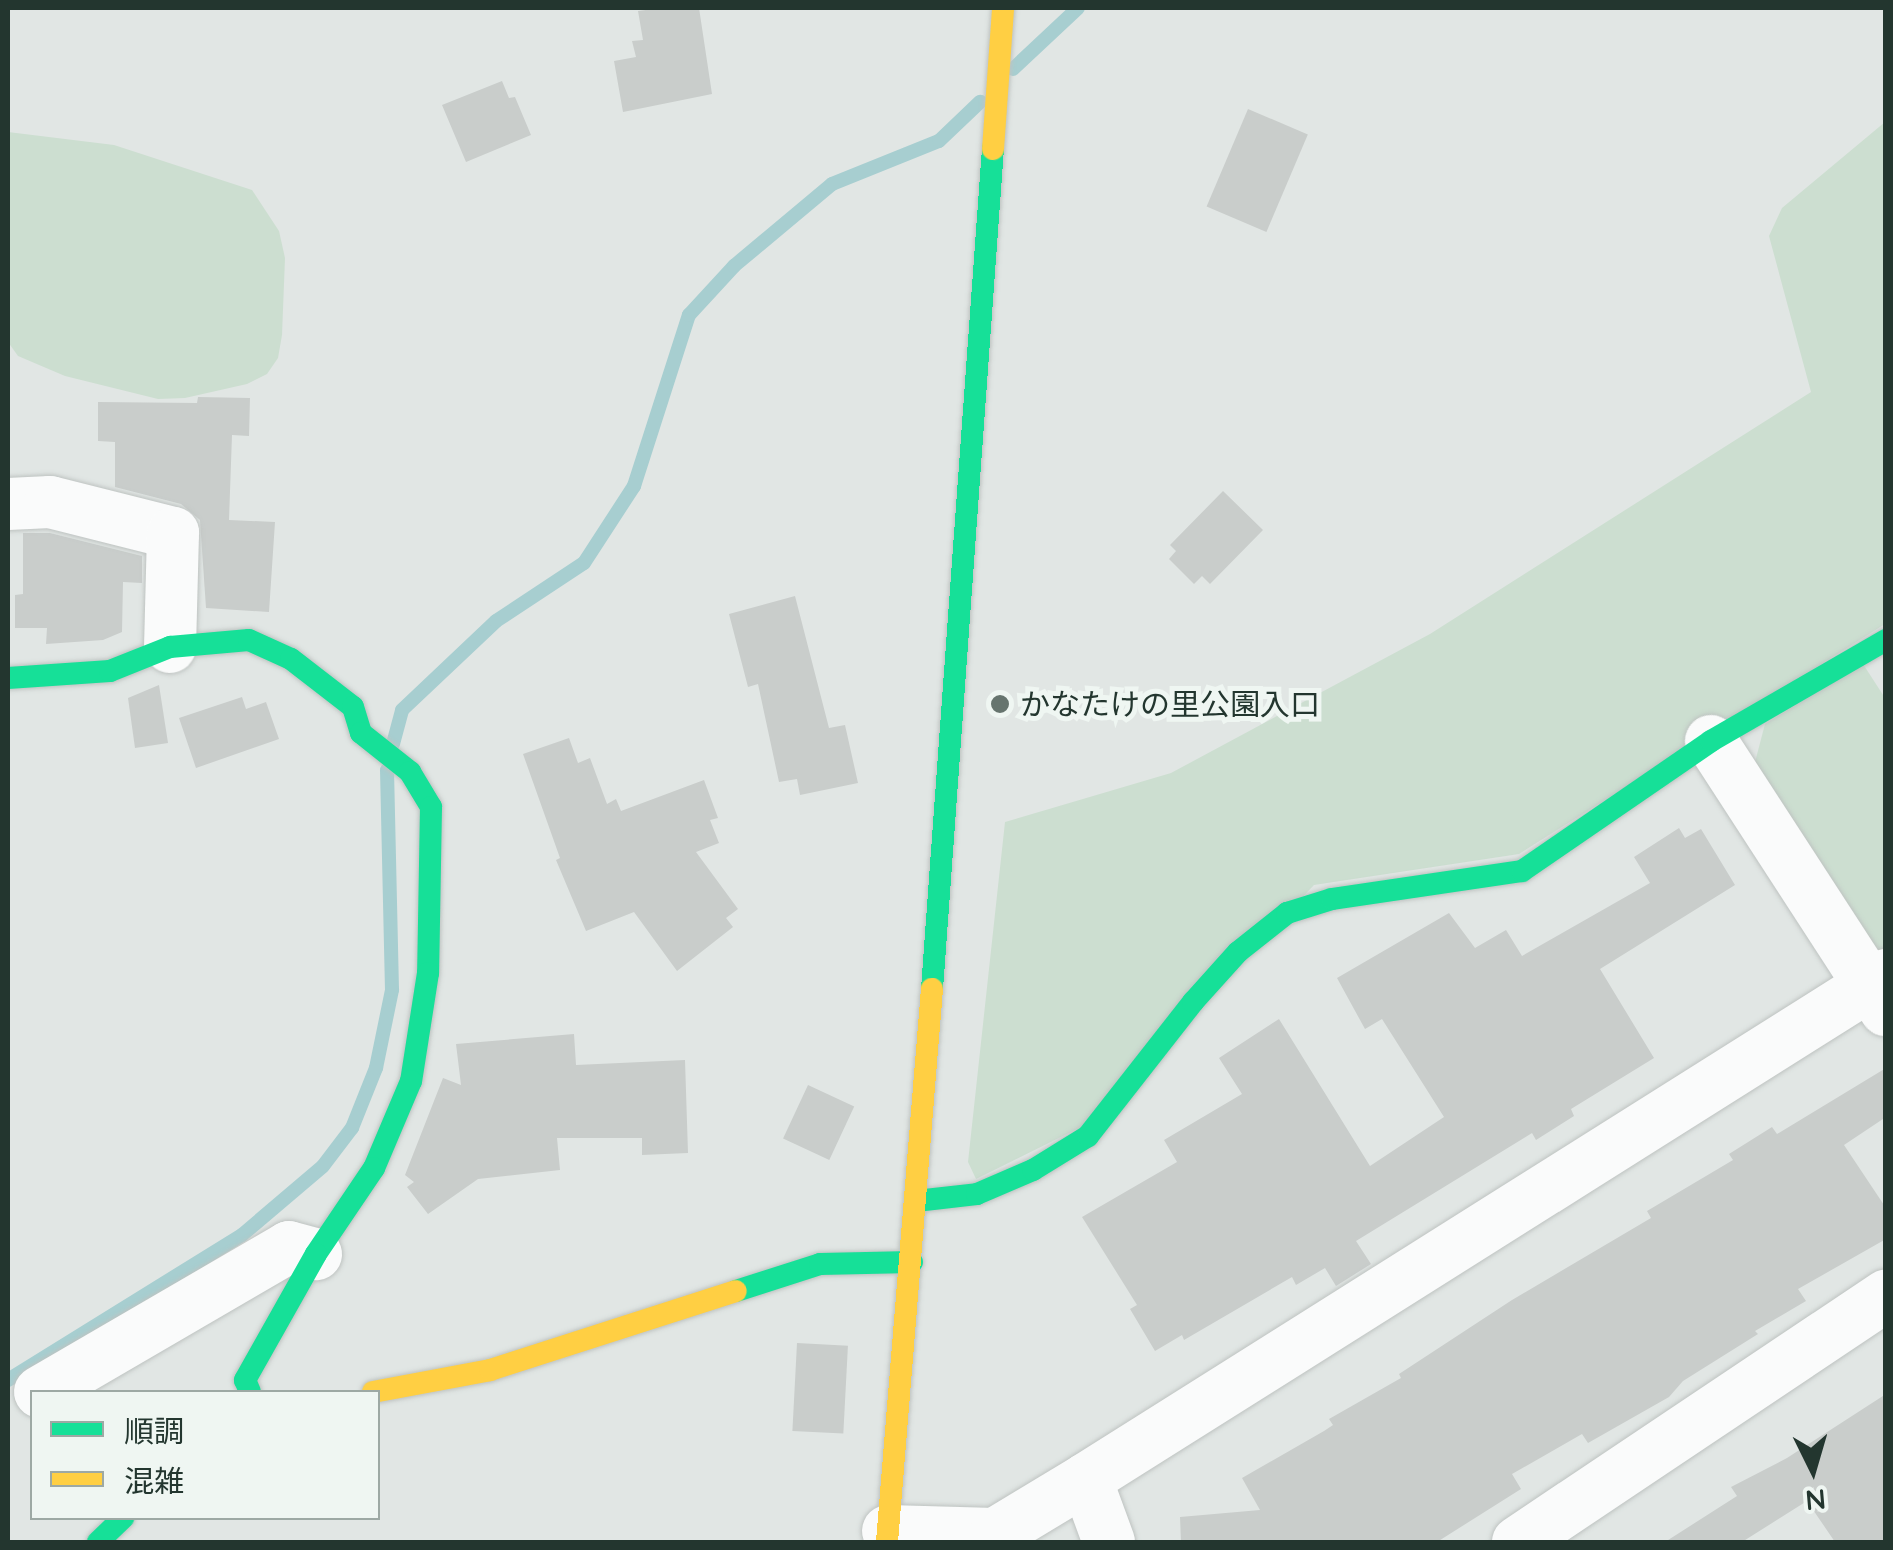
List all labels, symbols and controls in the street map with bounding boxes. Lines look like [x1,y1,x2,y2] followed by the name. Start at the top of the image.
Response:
[1020,686,1320,722] place label: かなたけの里公園入口
[989,693,1011,715] marker: かなたけの里公園入口
[30,1390,380,1520] legend
[124,1412,184,1450] text: 順調
[1763,1420,1863,1520] north arrow
[124,1462,184,1500] text: 混雑
[1804,1482,1827,1519] text: N

